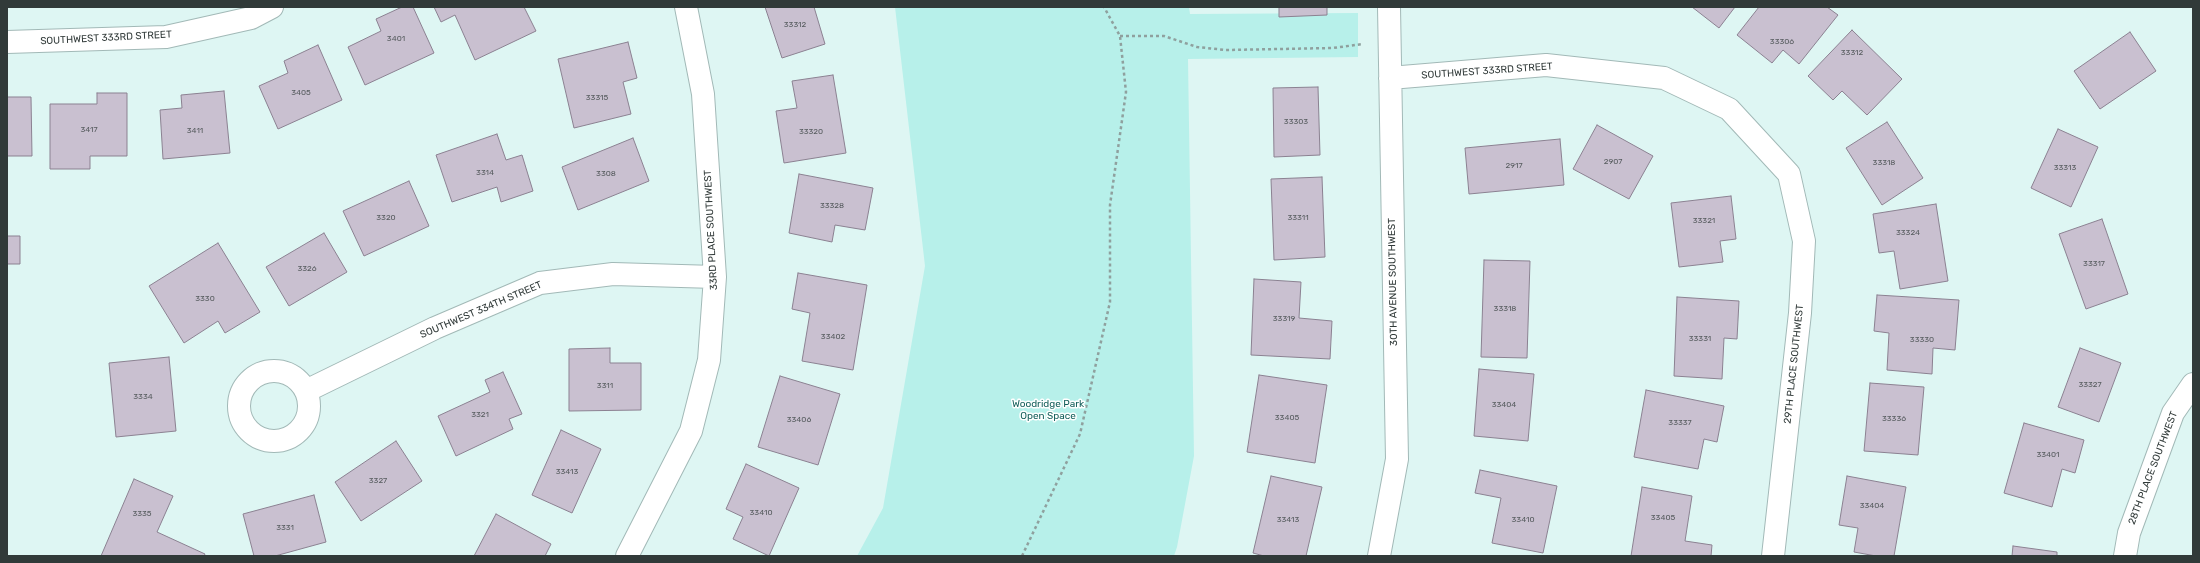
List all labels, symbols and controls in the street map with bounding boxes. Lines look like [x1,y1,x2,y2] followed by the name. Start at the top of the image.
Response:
[784,20,806,30] house number: 33312
[40,29,172,47] street label: SOUTHWEST 333RD STREET
[387,34,405,44] house number: 3401
[1770,37,1794,47] house number: 33306
[1841,48,1863,58] house number: 33312
[1421,60,1553,82] street label: SOUTHWEST 333RD STREET
[291,88,311,98] house number: 3405
[586,93,608,103] house number: 33315
[1284,117,1308,127] house number: 33303
[80,125,98,135] house number: 3417
[187,126,203,136] house number: 3411
[799,127,823,137] house number: 33320
[1604,157,1622,167] house number: 2907
[1873,158,1895,168] house number: 33318
[1506,161,1522,171] house number: 2917
[2054,163,2076,173] house number: 33313
[476,168,494,178] house number: 3314
[596,169,616,179] house number: 3308
[702,169,720,291] street label: 33RD PLACE SOUTHWEST
[820,201,844,211] house number: 33328
[376,213,396,223] house number: 3320
[1287,213,1309,223] house number: 33311
[1693,216,1715,226] house number: 33321
[1386,218,1400,346] street label: 30TH AVENUE SOUTHWEST
[1896,228,1920,238] house number: 33324
[2083,259,2105,269] house number: 33317
[297,264,317,274] house number: 3326
[418,279,544,341] street label: SOUTHWEST 334TH STREET
[195,294,215,304] house number: 3330
[1494,304,1516,314] house number: 33318
[1782,304,1806,424] street label: 29TH PLACE SOUTHWEST
[1273,314,1295,324] house number: 33319
[821,332,845,342] house number: 33402
[1689,334,1711,344] house number: 33331
[1910,335,1934,345] house number: 33330
[2078,380,2102,390] house number: 33327
[597,381,613,391] house number: 3311
[133,392,153,402] house number: 3334
[1012,398,1084,422] park label: Woodridge Park Open Space
[1492,400,1516,410] house number: 33404
[471,410,489,420] house number: 3321
[2126,410,2180,526] street label: 28TH PLACE SOUTHWEST
[1275,413,1299,423] house number: 33405
[1882,414,1906,424] house number: 33336
[787,415,811,425] house number: 33406
[1668,418,1692,428] house number: 33337
[2036,450,2060,460] house number: 33401
[556,467,578,477] house number: 33413
[369,476,387,486] house number: 3327
[1860,501,1884,511] house number: 33404
[750,508,772,518] house number: 33410
[132,509,152,519] house number: 3335
[1651,513,1675,523] house number: 33405
[1277,515,1299,525] house number: 33413
[1512,515,1534,525] house number: 33410
[276,523,294,533] house number: 3331

